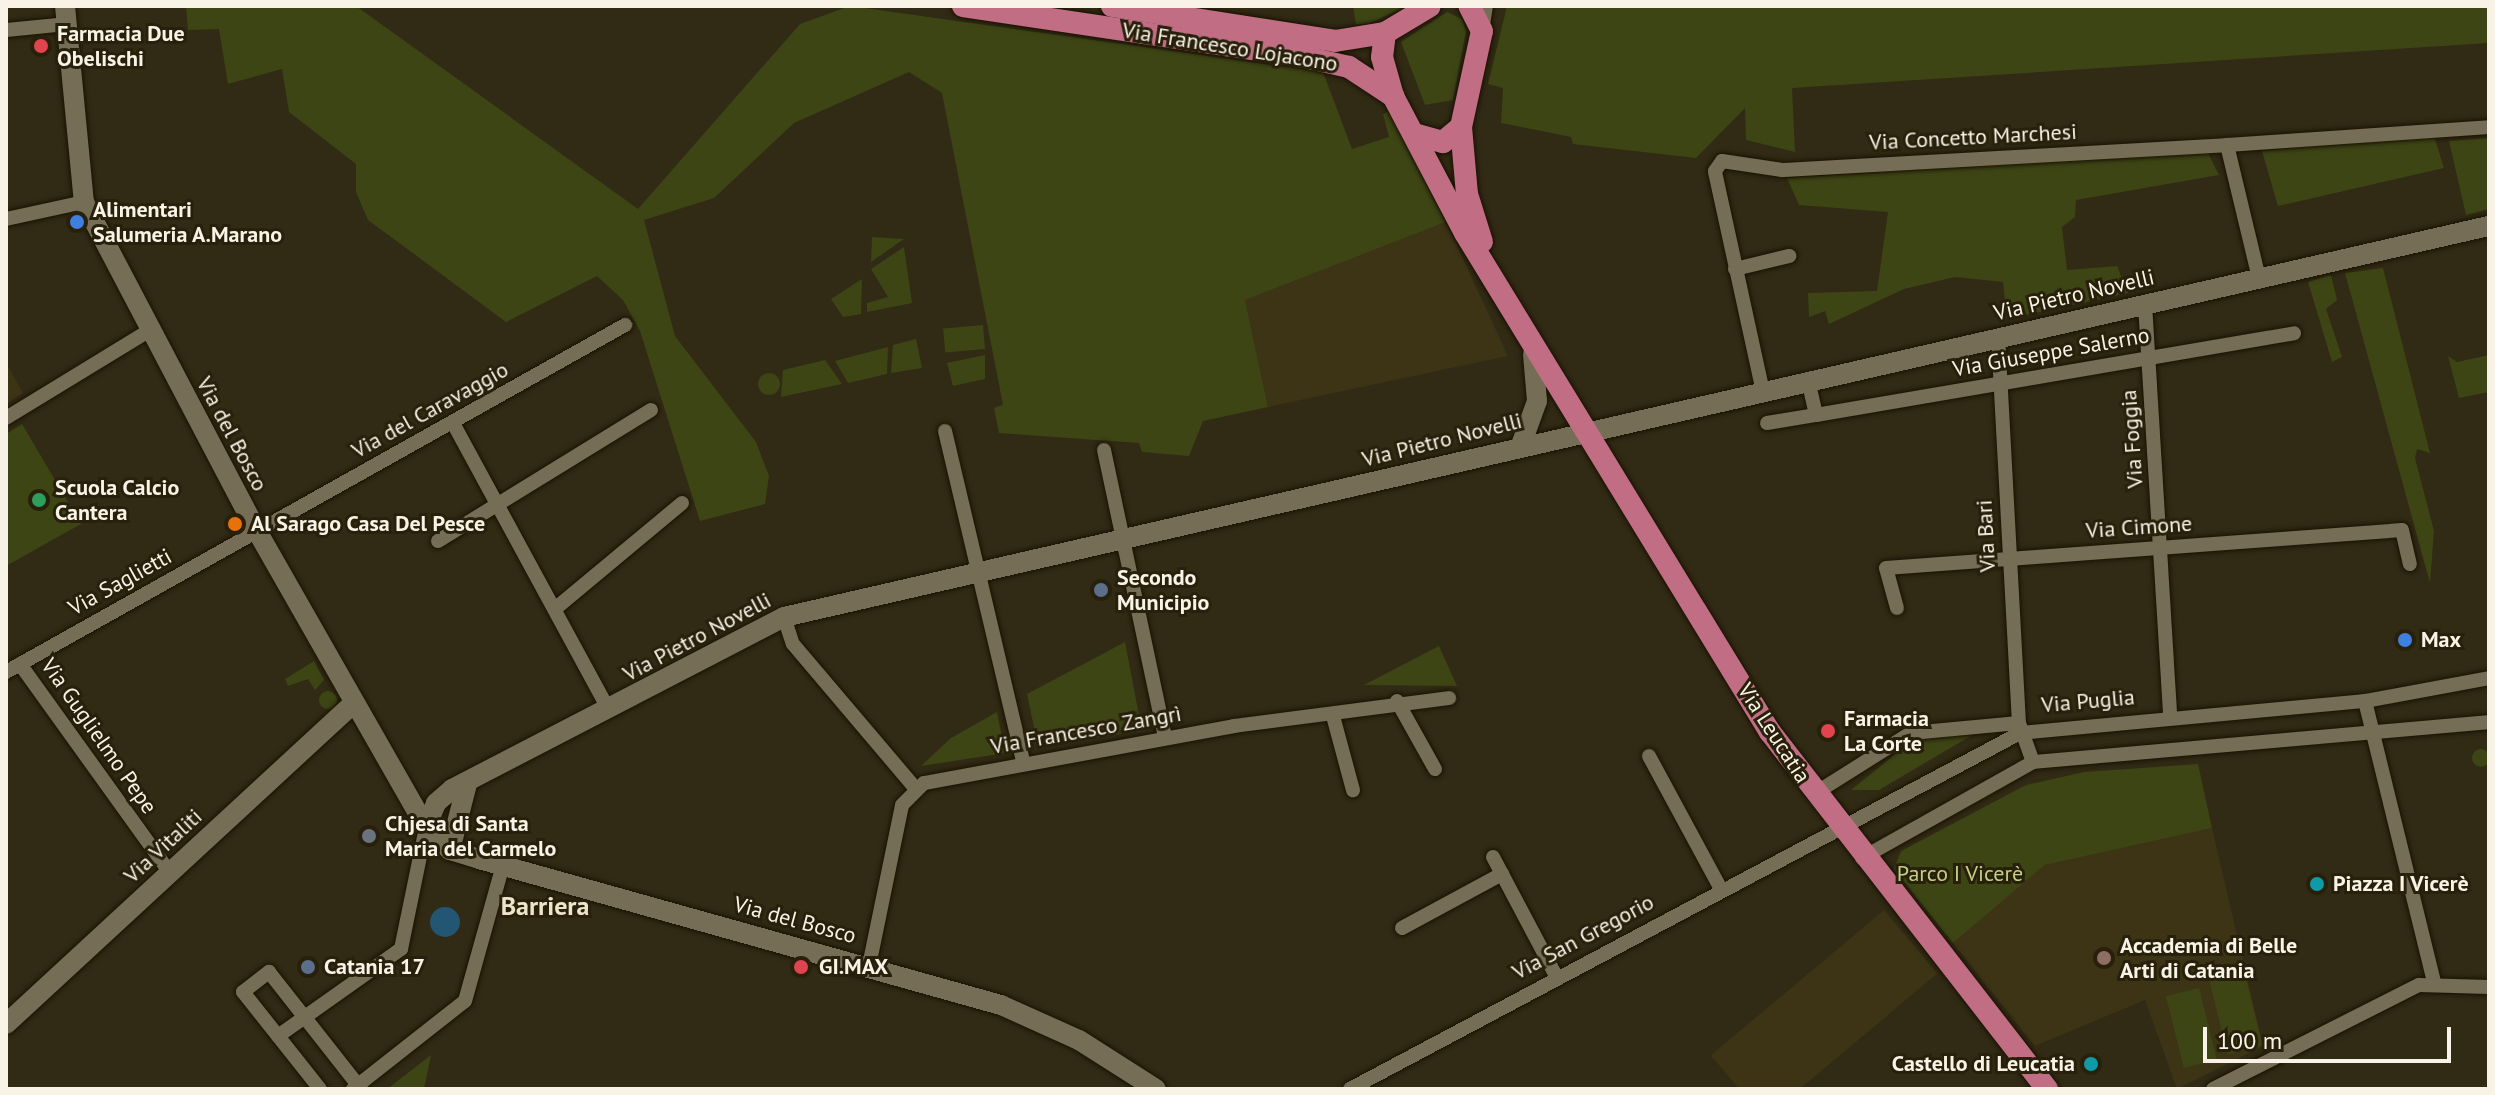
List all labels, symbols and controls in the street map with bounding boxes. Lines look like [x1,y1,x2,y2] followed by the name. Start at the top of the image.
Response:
[1120,17,1340,77] street label: Via Francesco Lojacono
[57,20,185,72] place label: Farmacia Due Obelischi
[32,37,50,55] marker: Farmacia Due Obelischi
[1869,118,2077,156] street label: Via Concetto Marchesi
[93,196,283,248] place label: Alimentari Salumeria A.Marano
[68,213,86,231] marker: Alimentari Salumeria A.Marano
[1991,264,2157,326] street label: Via Pietro Novelli
[1951,322,2151,382] street label: Via Giuseppe Salerno
[347,356,513,464] street label: Via del Caravaggio
[191,372,273,496] street label: Via del Bosco
[2115,389,2149,489] street label: Via Foggia
[1359,407,1525,473] street label: Via Pietro Novelli
[55,474,179,526] place label: Scuola Calcio Cantera
[30,491,48,509] marker: Scuola Calcio Cantera
[1971,499,2001,573] street label: Via Bari
[2085,510,2193,544] street label: Via Cimone
[251,511,485,537] place label: Al Sarago Casa Del Pesce
[226,515,244,533] marker: Al Sarago Casa Del Pesce
[64,543,176,621] street label: Via Saglietti
[1117,564,1209,616] place label: Secondo Municipio
[1092,581,1110,599] marker: Secondo Municipio
[619,587,775,687] street label: Via Pietro Novelli
[2421,627,2461,653] place label: Max
[2396,631,2414,649] marker: Max
[36,653,162,819] street label: Via Guglielmo Pepe
[1732,678,1816,788] street label: Via Leucatia
[2040,684,2136,718] street label: Via Puglia
[988,700,1184,760] street label: Via Francesco Zangrì
[1844,705,1929,756] place label: Farmacia La Corte
[1819,722,1837,740] marker: Farmacia La Corte
[118,803,208,889] street label: Via Vitaliti
[385,810,557,862] place label: Chjesa di Santa Maria del Carmelo
[360,827,378,845] marker: Chjesa di Santa Maria del Carmelo
[1897,861,2023,887] park label: Parco I Vicerè
[2333,871,2469,897] place label: Piazza I Vicerè
[2308,875,2326,893] marker: Piazza I Vicerè
[1508,889,1658,985] street label: Via San Gregorio
[501,890,589,922] district label: Barriera
[731,891,859,949] street label: Via del Bosco
[2120,932,2297,984] place label: Accademia di Belle Arti di Catania
[2095,949,2113,967] marker: Accademia di Belle Arti di Catania
[324,954,425,980] place label: Catania 17
[819,954,888,980] place label: GI.MAX
[790,956,812,978] marker: GI.MAX
[299,958,317,976] marker: Catania 17
[2207,1011,2455,1061] scale bar
[2217,1025,2282,1056] text: 100 m
[1892,1051,2075,1077] place label: Castello di Leucatia
[2082,1055,2100,1073] marker: Castello di Leucatia

